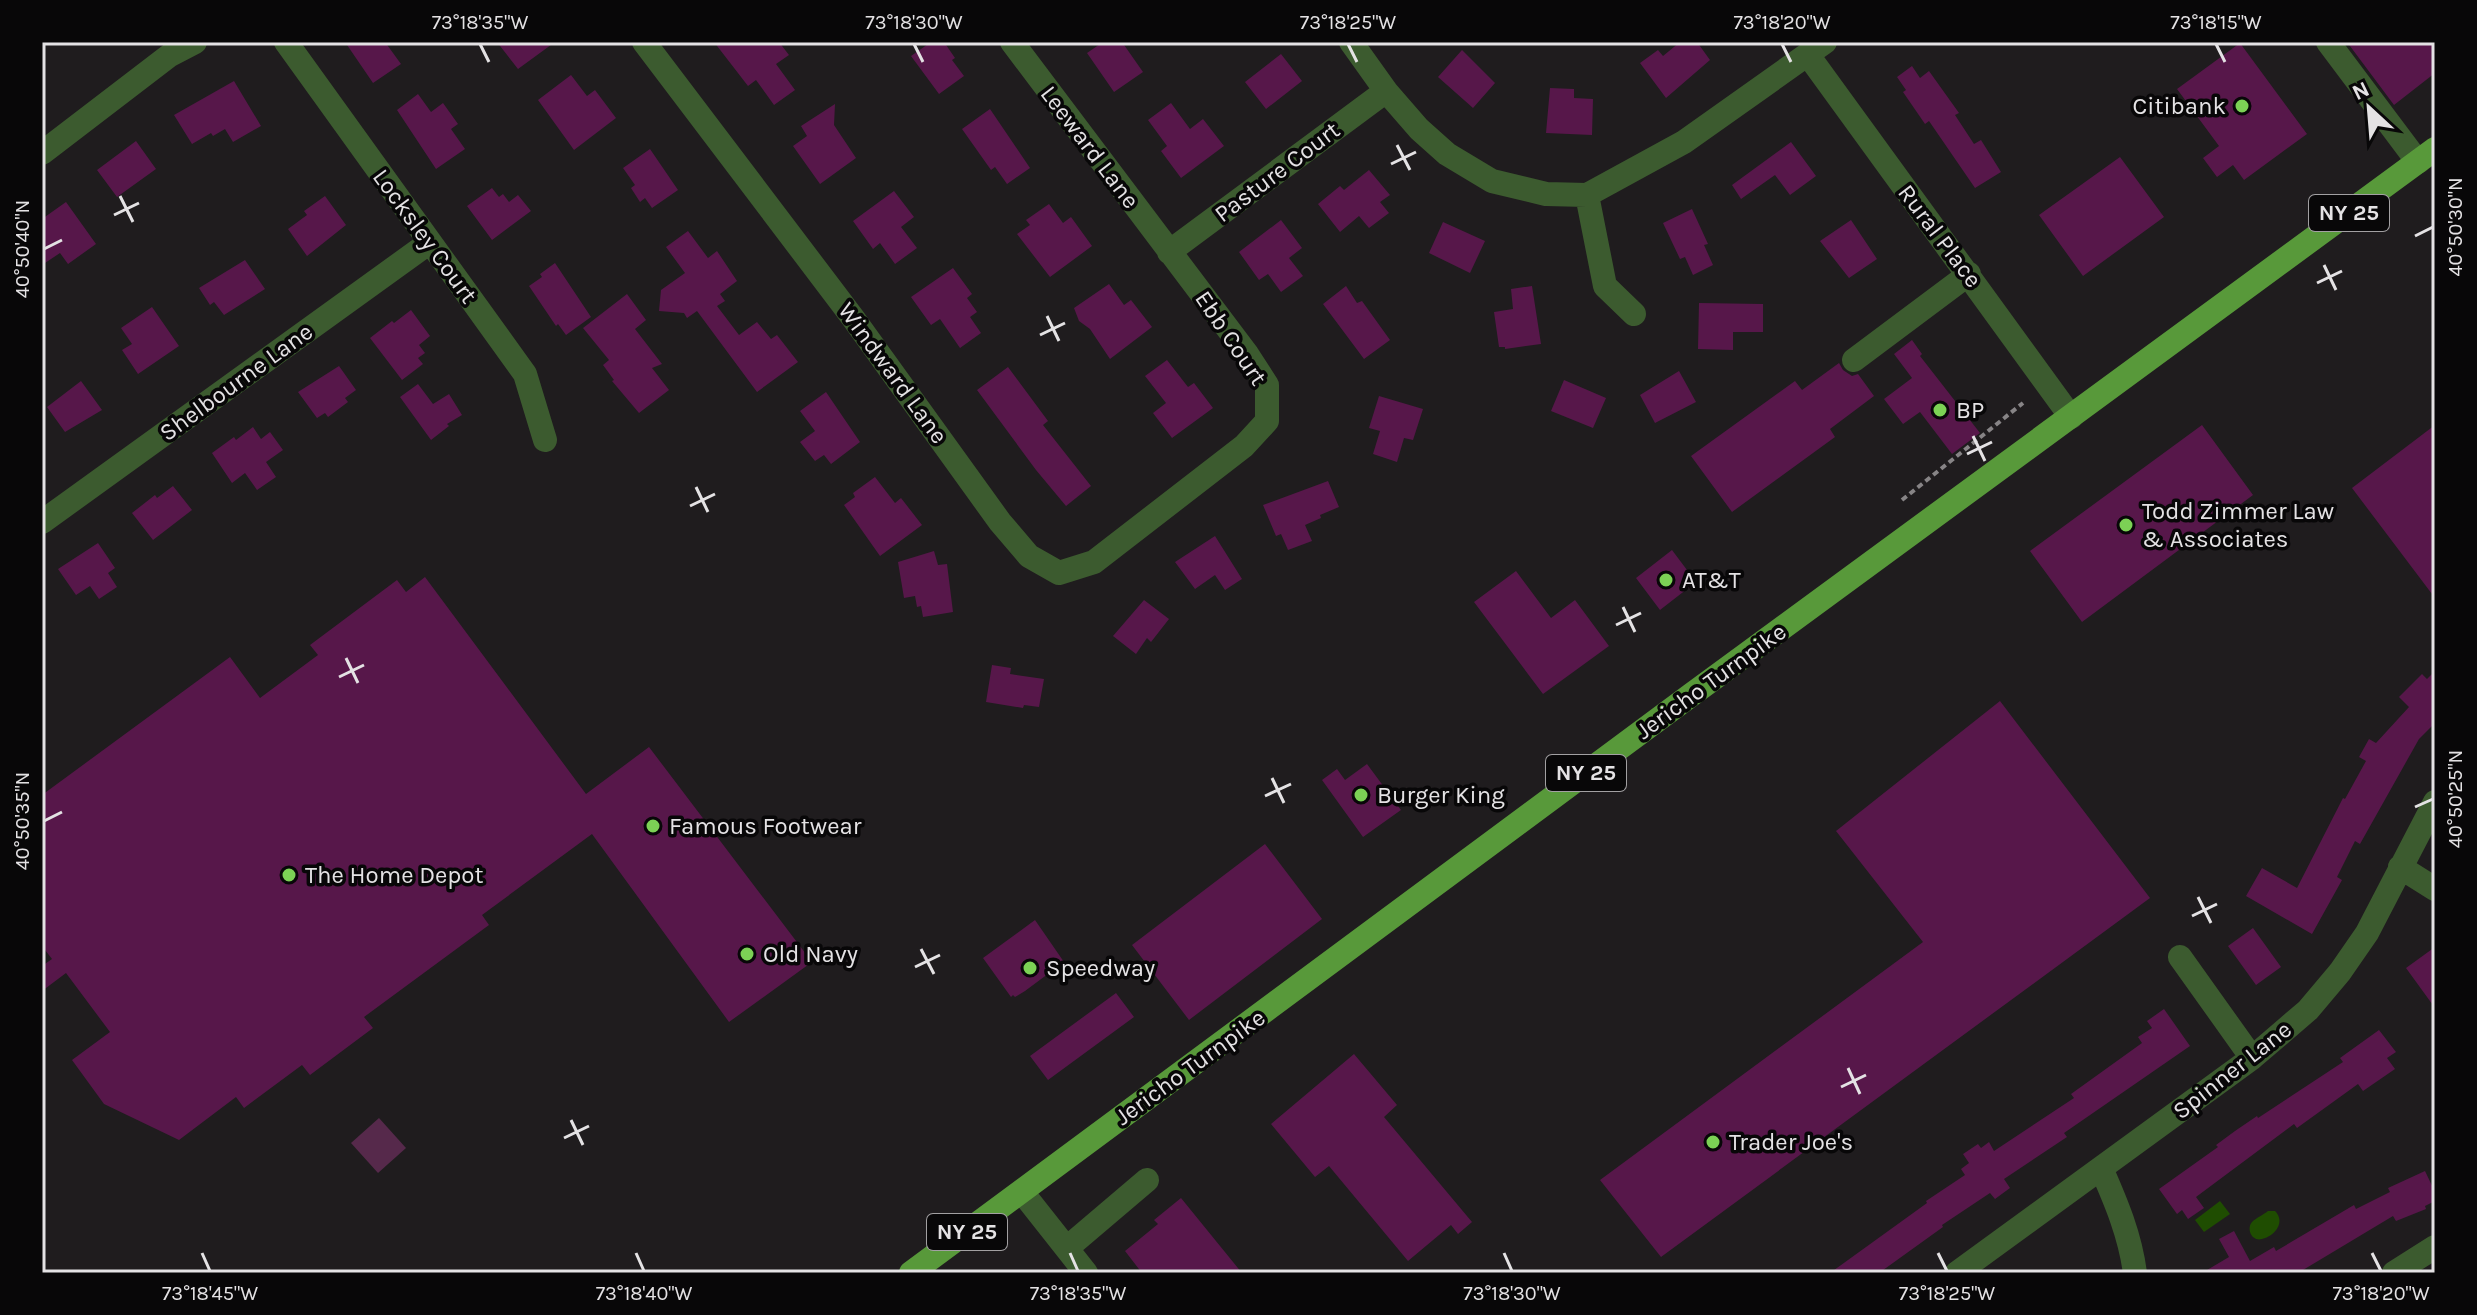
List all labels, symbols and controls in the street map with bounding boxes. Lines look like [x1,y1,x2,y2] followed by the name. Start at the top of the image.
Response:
[432,11,528,34] text: 73°18'35"W
[865,11,963,34] text: 73°18'30"W
[1300,11,1396,34] text: 73°18'25"W
[1733,11,1831,34] text: 73°18'20"W
[2170,11,2262,34] text: 73°18'15"W
[2329,68,2409,148] north arrow
[2348,76,2373,106] text: N
[1035,80,1145,214] street label: Leeward Lane
[2133,92,2226,120] place label: Citibank
[2233,97,2251,115] marker: Citibank
[1209,116,1345,228] street label: Pasture Court
[367,164,483,308] street label: Locksley Court
[2444,177,2467,277] text: 40°50'30"N
[1892,179,1988,293] street label: Rural Place
[2309,195,2389,231] road number: NY 25
[11,200,34,298] text: 40°50'40"N
[1189,286,1273,390] street label: Ebb Court
[832,297,954,449] street label: Windward Lane
[154,317,318,447] street label: Shelbourne Lane
[1956,396,1984,424] place label: BP
[1931,401,1949,419] marker: BP
[2142,497,2334,553] place label: Todd Zimmer Law & Associates
[2117,516,2135,534] marker: Todd Zimmer Law & Associates
[1682,566,1741,594] place label: AT&T
[1657,571,1675,589] marker: AT&T
[1631,617,1791,745] street label: Jericho Turnpike
[2444,750,2467,848] text: 40°50'25"N
[1546,755,1626,791] road number: NY 25
[11,772,34,870] text: 40°50'35"N
[1377,781,1505,809] place label: Burger King
[1352,786,1370,804] marker: Burger King
[669,812,862,840] place label: Famous Footwear
[644,817,662,835] marker: Famous Footwear
[305,861,484,889] place label: The Home Depot
[280,866,298,884] marker: The Home Depot
[763,940,858,968] place label: Old Navy
[738,945,756,963] marker: Old Navy
[1046,954,1155,982] place label: Speedway
[1021,959,1039,977] marker: Speedway
[1110,1003,1270,1131] street label: Jericho Turnpike
[2167,1015,2297,1125] street label: Spinner Lane
[1729,1128,1853,1156] place label: Trader Joe's
[1704,1133,1722,1151] marker: Trader Joe's
[927,1214,1007,1250] road number: NY 25
[162,1282,258,1305] text: 73°18'45"W
[596,1282,692,1305] text: 73°18'40"W
[1030,1282,1126,1305] text: 73°18'35"W
[1463,1282,1561,1305] text: 73°18'30"W
[1899,1282,1995,1305] text: 73°18'25"W
[2332,1282,2430,1305] text: 73°18'20"W

